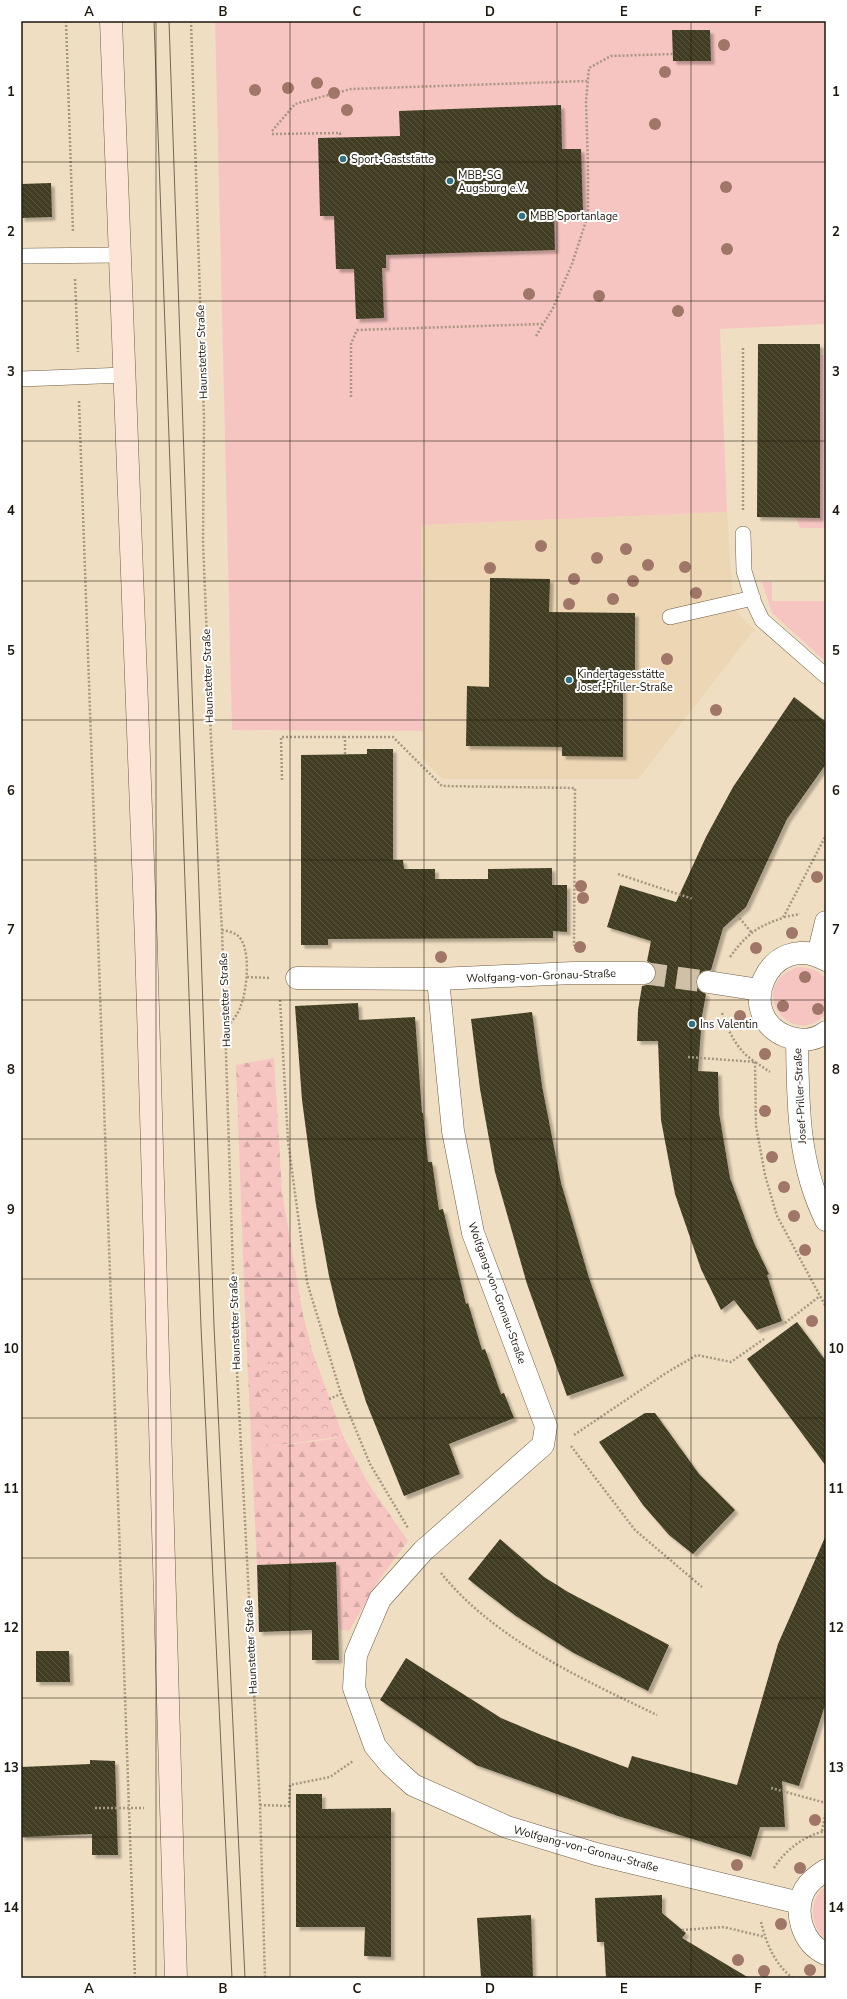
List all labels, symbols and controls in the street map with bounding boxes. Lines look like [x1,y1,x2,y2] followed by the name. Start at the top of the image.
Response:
[84,3,94,21] text: A
[219,3,228,21] text: B
[353,3,362,21] text: C
[485,3,495,21] text: D
[620,3,628,21] text: E
[754,3,762,21] text: F
[7,83,15,101] text: 1
[832,83,840,101] text: 1
[351,152,434,167] place label: Sport-Gaststätte
[338,154,348,164] marker: Sport-Gaststätte
[458,168,527,196] place label: MBB-SG Augsburg e.V.
[445,176,455,186] marker: MBB-SG Augsburg e.V.
[530,209,618,224] place label: MBB Sportanlage
[517,211,527,221] marker: MBB Sportanlage
[7,223,15,241] text: 2
[832,223,840,241] text: 2
[193,304,211,400] street label: Haunstetter Straße
[7,363,15,381] text: 3
[832,363,840,381] text: 3
[7,502,15,520] text: 4
[832,502,840,520] text: 4
[199,628,217,724] street label: Haunstetter Straße
[7,642,15,660] text: 5
[832,642,840,660] text: 5
[576,667,673,695] place label: Kindertagesstätte Josef-Priller-Straße
[564,675,574,685] marker: Kindertagesstätte Josef-Priller-Straße
[7,782,15,800] text: 6
[832,782,840,800] text: 6
[7,921,15,939] text: 7
[832,921,840,939] text: 7
[216,952,234,1048] street label: Haunstetter Straße
[466,966,616,986] street label: Wolfgang-von-Gronau-Straße
[700,1017,758,1032] place label: Ins Valentin
[687,1019,697,1029] marker: Ins Valentin
[790,1048,810,1145] street label: Josef-Priller-Straße
[7,1061,15,1079] text: 8
[832,1061,840,1079] text: 8
[7,1201,15,1219] text: 9
[832,1201,840,1219] text: 9
[464,1220,530,1366] street label: Wolfgang-von-Gronau-Straße
[226,1275,244,1371] street label: Haunstetter Straße
[3,1340,19,1358] text: 10
[828,1340,844,1358] text: 10
[3,1480,19,1498] text: 11
[828,1480,844,1498] text: 11
[241,1599,261,1695] street label: Haunstetter Straße
[3,1619,19,1637] text: 12
[828,1619,844,1637] text: 12
[3,1759,19,1777] text: 13
[828,1759,844,1777] text: 13
[512,1822,660,1876] street label: Wolfgang-von-Gronau-Straße
[3,1899,19,1917] text: 14
[828,1899,844,1917] text: 14
[84,1980,94,1998] text: A
[219,1980,228,1998] text: B
[353,1980,362,1998] text: C
[485,1980,495,1998] text: D
[620,1980,628,1998] text: E
[754,1980,762,1998] text: F

